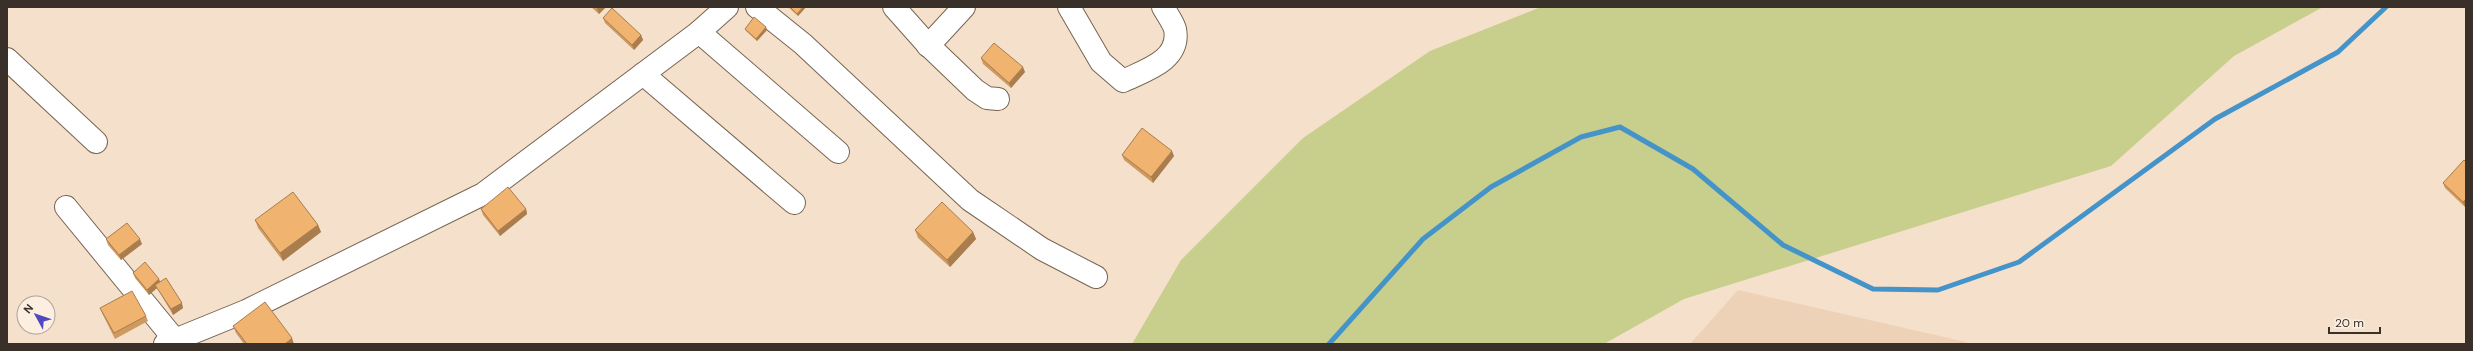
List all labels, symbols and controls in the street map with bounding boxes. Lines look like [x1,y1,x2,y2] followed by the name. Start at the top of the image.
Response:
[16,295,56,335] north arrow
[20,301,36,316] text: N
[2329,309,2380,335] scale bar
[2335,315,2364,331] text: 20 m

